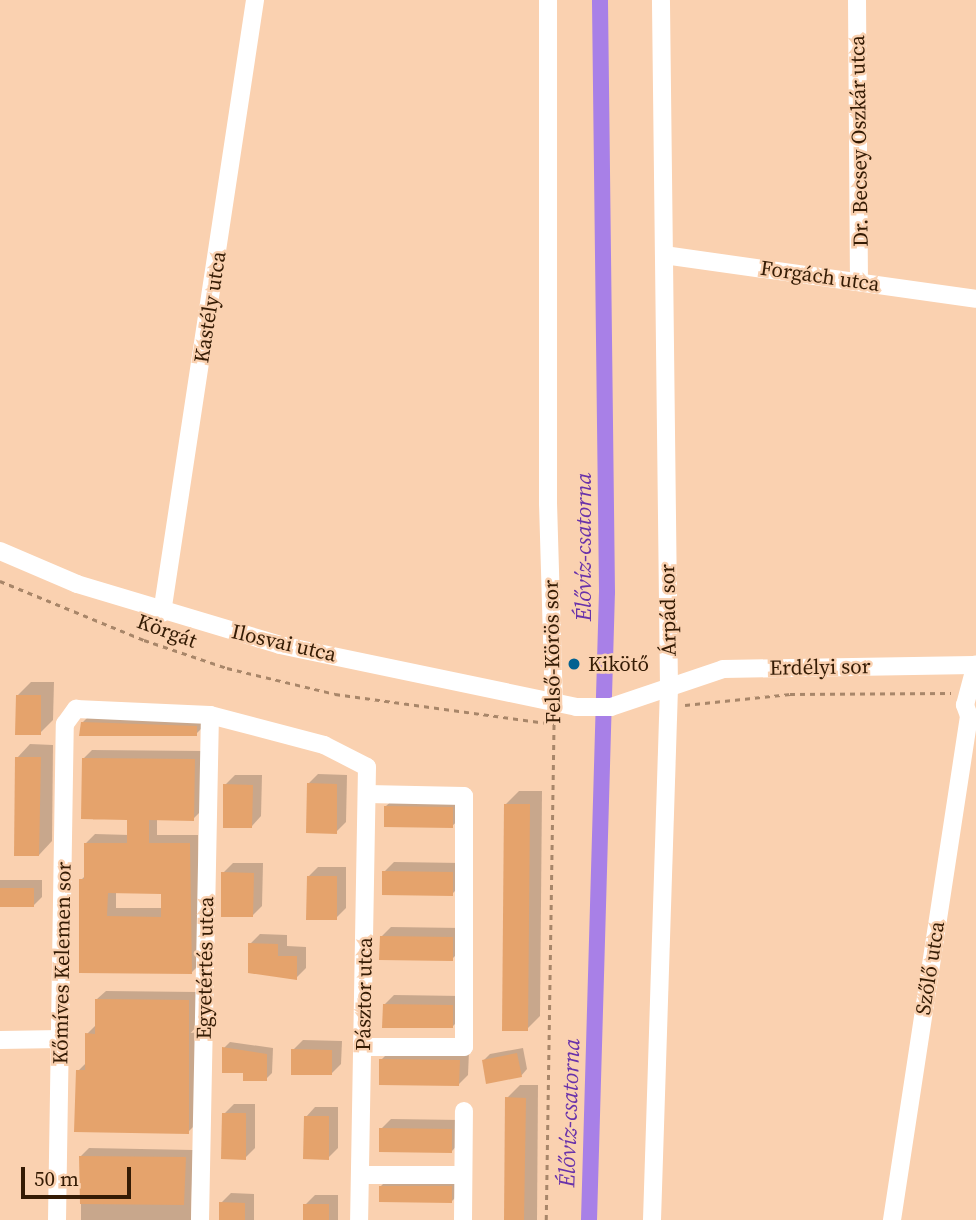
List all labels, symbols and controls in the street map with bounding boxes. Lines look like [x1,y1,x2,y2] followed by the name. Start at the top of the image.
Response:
[845,35,873,247] street label: Dr. Becsey Oszkár utca
[189,249,231,365] street label: Kastély utca
[759,255,881,297] street label: Forgách utca
[569,473,597,621] water label: Élővíz-csatorna
[655,564,681,656] street label: Árpád sor
[538,580,566,724] street label: Felső-Körös sor
[134,609,200,653] street label: Körgát
[229,619,339,667] street label: Ilosvai utca
[588,651,649,677] place label: Kikötő
[769,654,871,680] street label: Erdélyi sor
[566,656,582,672] marker: Kikötő
[48,861,76,1065] street label: Kőmíves Kelemen sor
[191,896,219,1040] street label: Egyetértés utca
[910,919,950,1017] street label: Szőlő utca
[350,937,378,1051] street label: Pásztor utca
[553,1038,585,1188] water label: Élővíz-csatorna
[24,1154,135,1198] scale bar
[34,1164,79,1193] text: 50 m

